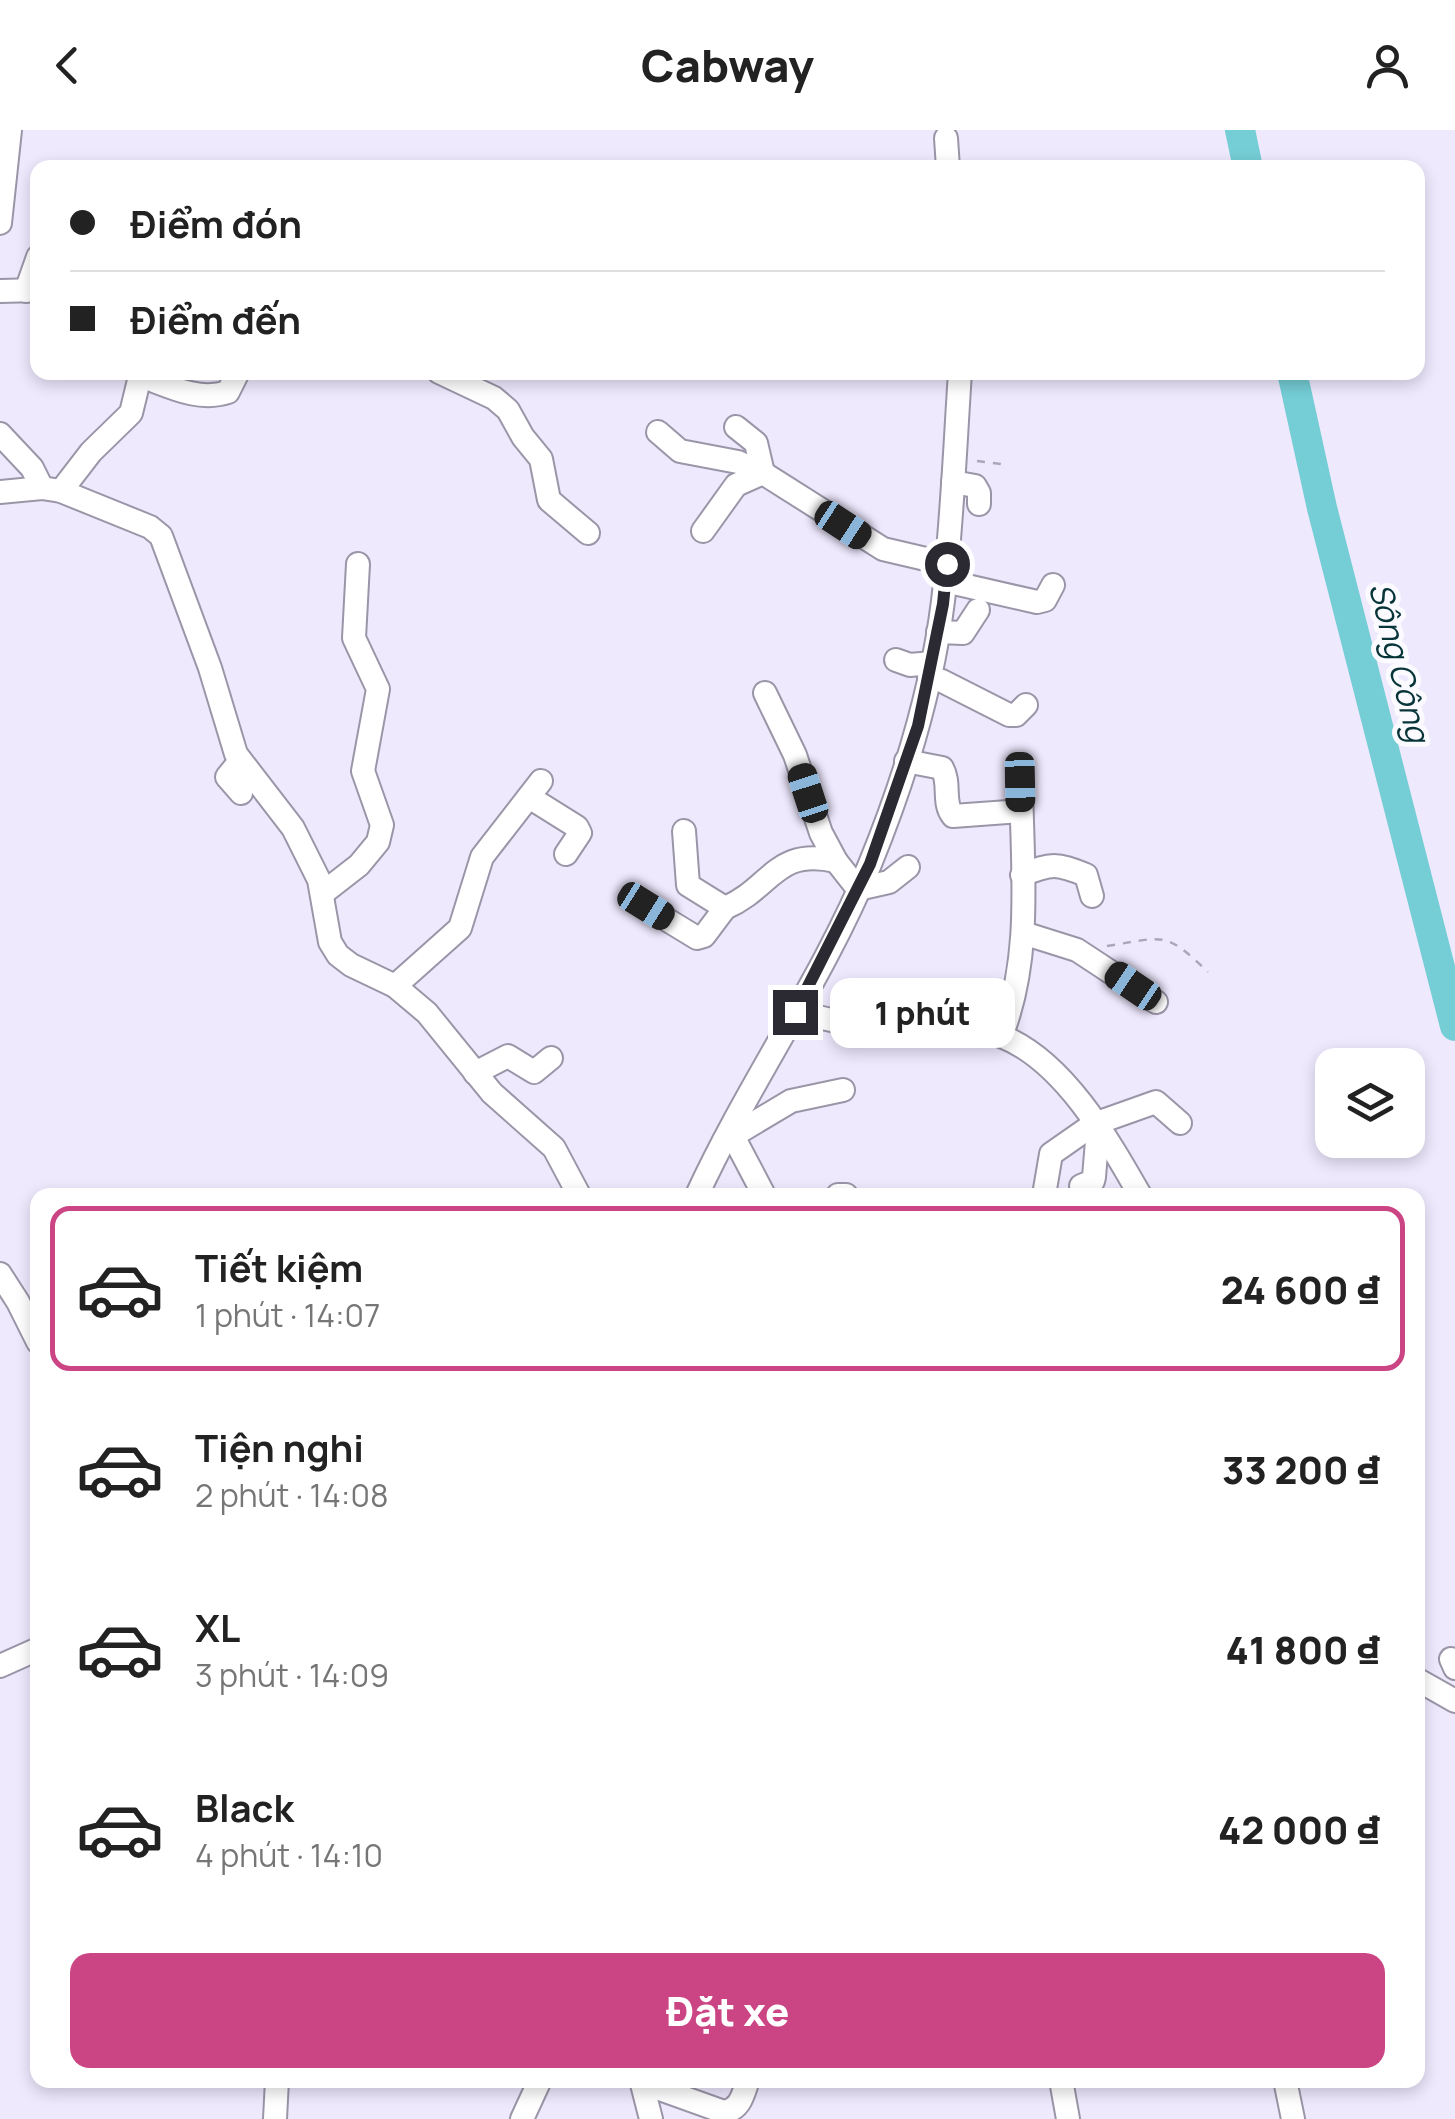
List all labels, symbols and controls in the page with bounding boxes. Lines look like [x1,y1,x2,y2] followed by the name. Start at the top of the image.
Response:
[641,34,814,96] text: Cabway
[40,38,95,93] icon: back
[1360,38,1415,93] icon: person
[130,197,302,249] text: Điểm đón
[130,293,301,345] text: Điểm đến
[810,496,876,554] car
[925,542,970,587] route start
[1359,578,1442,749] water label: Sông Công
[1004,752,1036,812] car
[784,760,832,826] car
[613,877,679,935] car
[1100,957,1166,1015] car
[830,977,1015,1047] callout: 1 phút
[773,990,818,1035] route end
[875,991,970,1035] text: 1 phút
[1315,1048,1425,1158] map controls
[1315,1048,1425,1158] button: layers
[195,1241,363,1293] text: Tiết kiệm
[75,1244,165,1334] icon: car
[1221,1263,1380,1315] text: 24 600 ₫
[195,1293,380,1337] text: 1 phút · 14:07
[195,1421,364,1473] text: Tiện nghi
[75,1424,165,1514] icon: car
[1222,1443,1380,1495] text: 33 200 ₫
[195,1473,388,1517] text: 2 phút · 14:08
[195,1601,240,1653] text: XL
[75,1604,165,1694] icon: car
[1226,1623,1380,1675] text: 41 800 ₫
[195,1653,389,1697] text: 3 phút · 14:09
[195,1781,294,1833] text: Black
[75,1784,165,1874] icon: car
[1218,1803,1380,1855] text: 42 000 ₫
[195,1833,383,1877] text: 4 phút · 14:10
[70,1953,1385,2068] button: Đặt xe

